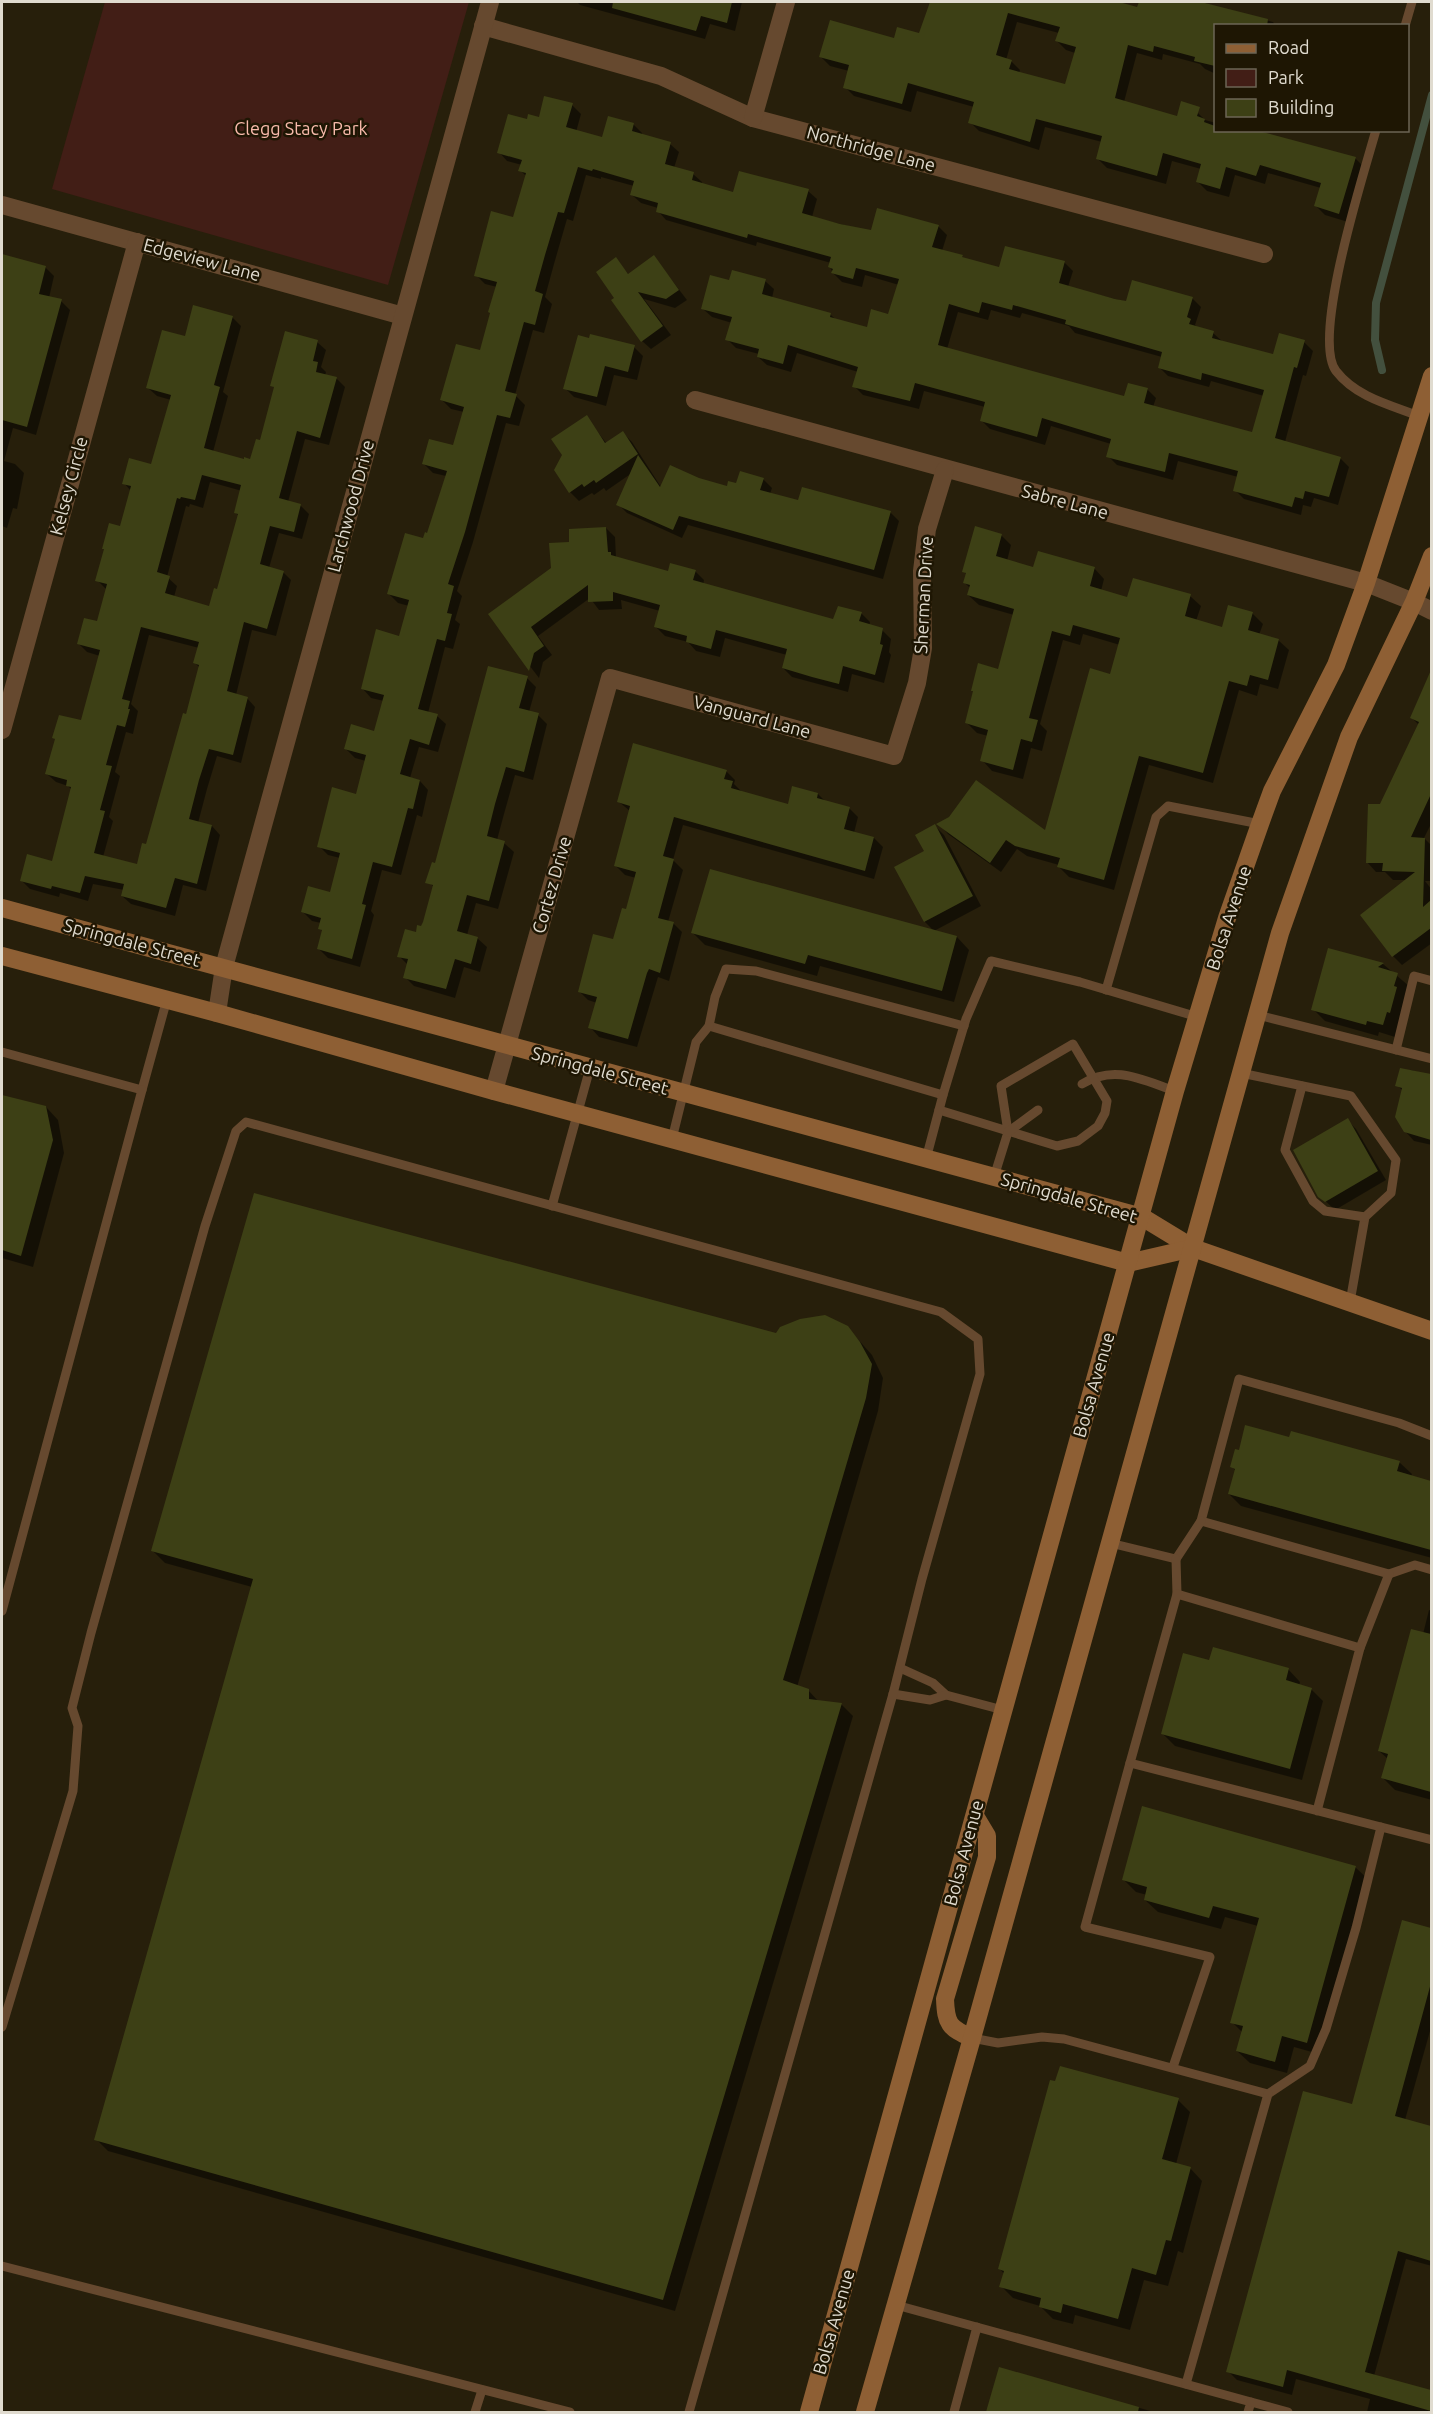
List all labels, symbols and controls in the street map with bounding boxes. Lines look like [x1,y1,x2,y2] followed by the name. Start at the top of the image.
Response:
[1214,24,1409,132] legend
[1268,37,1310,57] text: Road
[1268,67,1304,87] text: Park
[1268,97,1334,117] text: Building
[234,118,368,138] park label: Clegg Stacy Park
[805,121,938,175] street label: Northridge Lane
[141,234,263,284] street label: Edgeview Lane
[45,434,91,537] street label: Kelsey Circle
[323,437,377,574] street label: Larchwood Drive
[1020,480,1111,522] street label: Sabre Lane
[910,535,936,654] street label: Sherman Drive
[691,691,813,741] street label: Vanguard Lane
[528,834,574,936] street label: Cortez Drive
[1202,863,1254,972] street label: Bolsa Avenue
[62,914,203,970] street label: Springdale Street
[530,1042,671,1098] street label: Springdale Street
[999,1168,1140,1226] street label: Springdale Street
[1068,1330,1118,1440] street label: Bolsa Avenue
[939,1798,987,1908] street label: Bolsa Avenue
[808,2267,858,2377] street label: Bolsa Avenue

